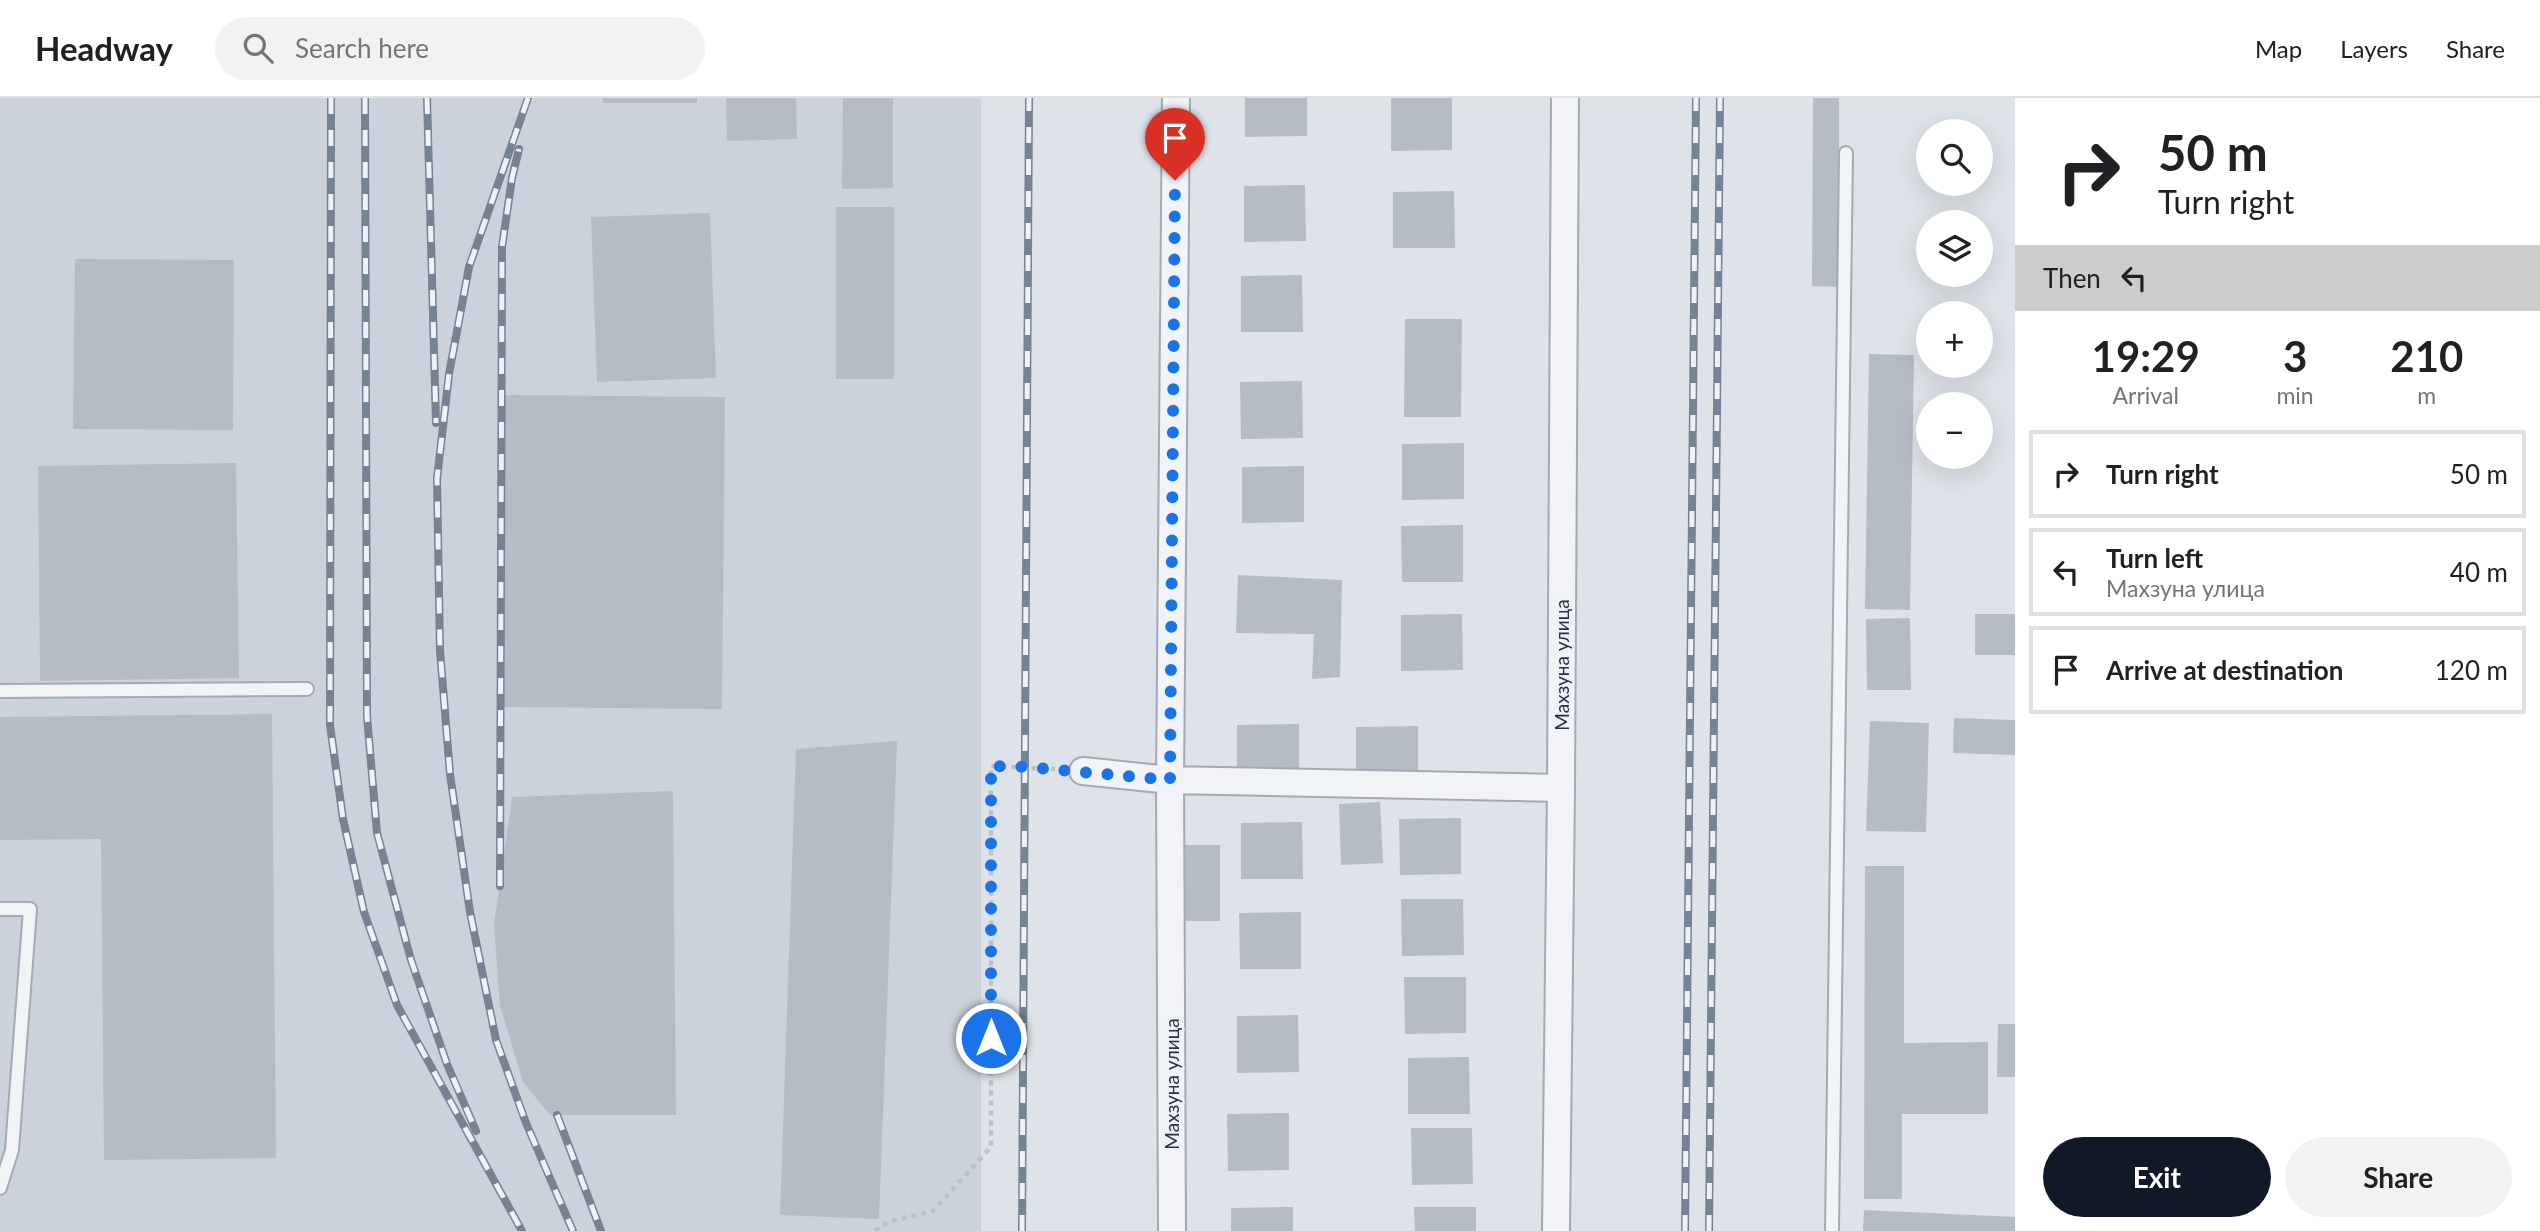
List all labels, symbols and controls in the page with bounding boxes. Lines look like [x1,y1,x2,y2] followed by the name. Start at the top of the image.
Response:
[215,17,705,80] search box
[35,28,173,68] text: Headway
[239,29,277,67] icon: search
[295,32,429,64] text: Search here
[2255,34,2302,63] text: Map
[2340,34,2408,63] text: Layers
[2446,34,2505,63] text: Share
[1145,108,1205,180] pin
[1156,119,1194,157] icon: arrive
[1916,119,1993,469] map controls
[1916,119,1993,196] button: search
[2158,123,2268,181] text: 50 m
[2043,126,2134,217] icon: right
[2158,182,2294,221] text: Turn right
[1916,210,1993,287] button: layers
[2115,259,2153,297] icon: left
[2043,262,2101,294] text: Then
[1916,301,1993,378] button: +
[2092,331,2200,381] text: 19:29
[2283,331,2307,381] text: 3
[2390,331,2463,381] text: 210
[2113,381,2179,409] text: Arrival
[2276,381,2314,409] text: min
[2417,381,2436,409] text: m
[1916,392,1993,469] button: −
[2047,455,2085,493] icon: right
[2106,458,2219,490] text: Turn right
[2450,458,2508,490] text: 50 m
[2106,542,2203,574] text: Turn left
[2047,553,2085,591] icon: left
[2450,556,2508,588] text: 40 m
[2106,574,2265,602] text: Махзуна улица
[1550,599,1573,731] street label: Махзуна улица
[2047,651,2085,689] icon: arrive
[2106,654,2343,686] text: Arrive at destination
[2435,654,2508,686] text: 120 m
[954,1001,1028,1075] position arrow
[1160,1018,1183,1150] street label: Махзуна улица
[2043,1137,2271,1217] button: Exit
[2285,1137,2512,1217] button: Share

